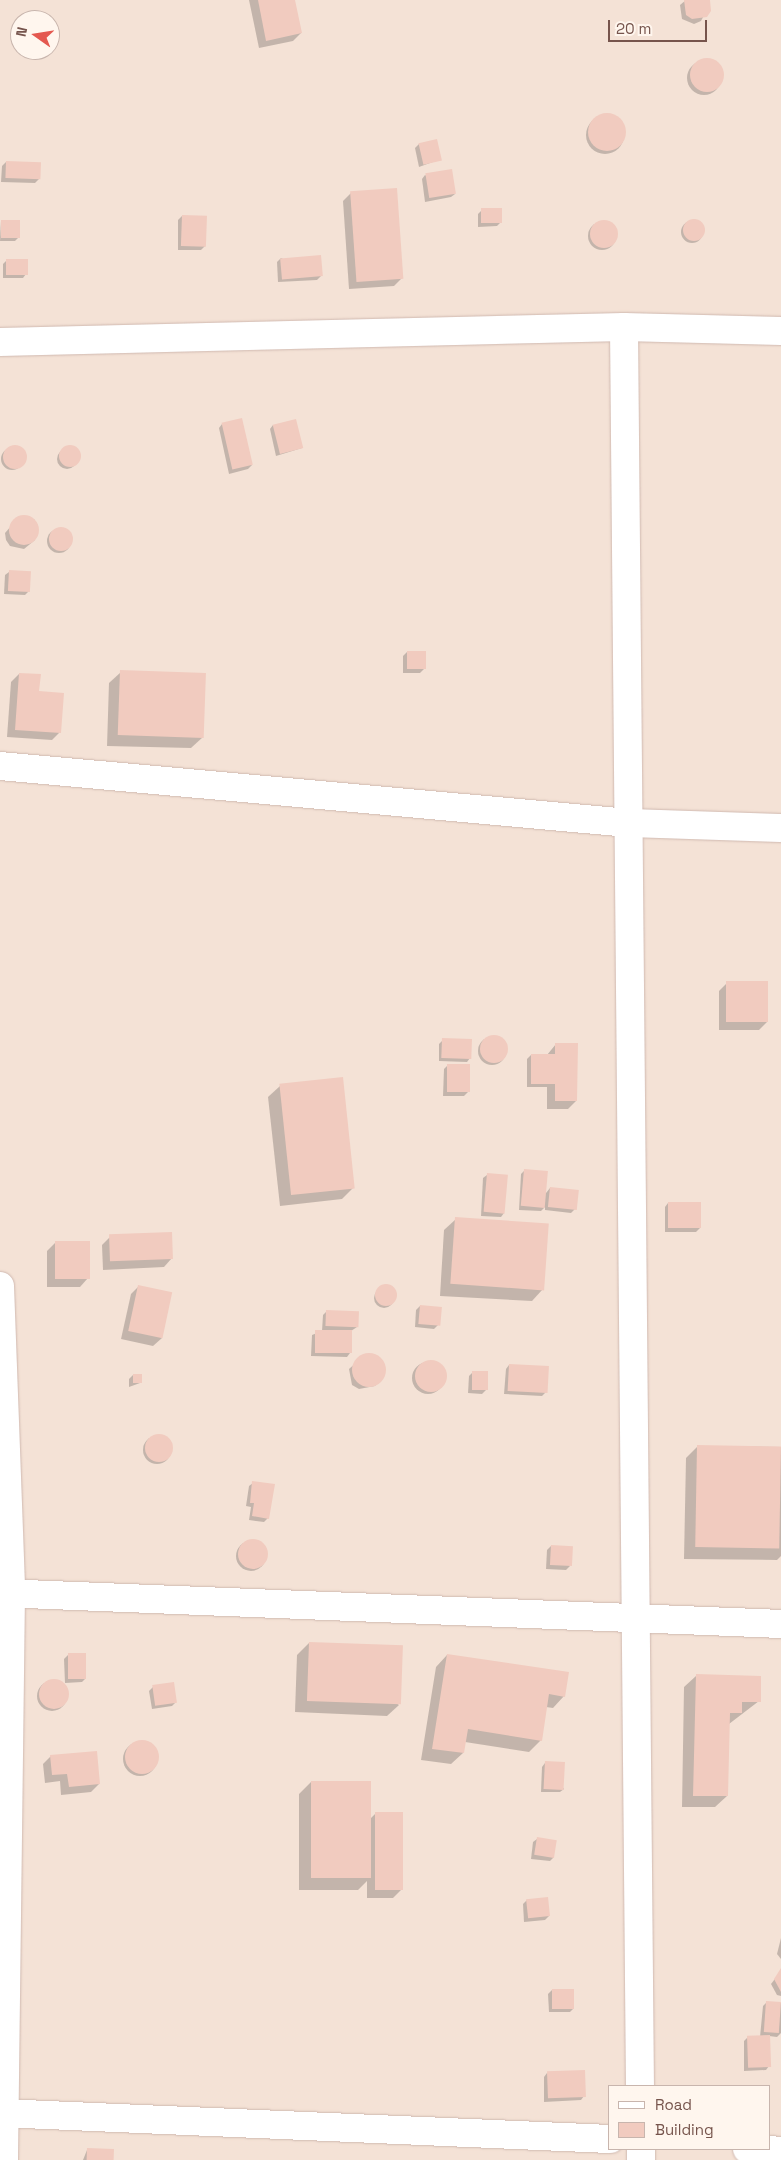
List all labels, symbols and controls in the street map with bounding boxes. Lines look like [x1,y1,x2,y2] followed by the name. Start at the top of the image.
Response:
[10,10,60,60] north arrow
[611,10,710,42] scale bar
[616,19,651,38] text: 20 m
[12,25,31,38] text: N
[608,2085,771,2150] legend
[655,2095,692,2114] text: Road
[655,2120,714,2139] text: Building

